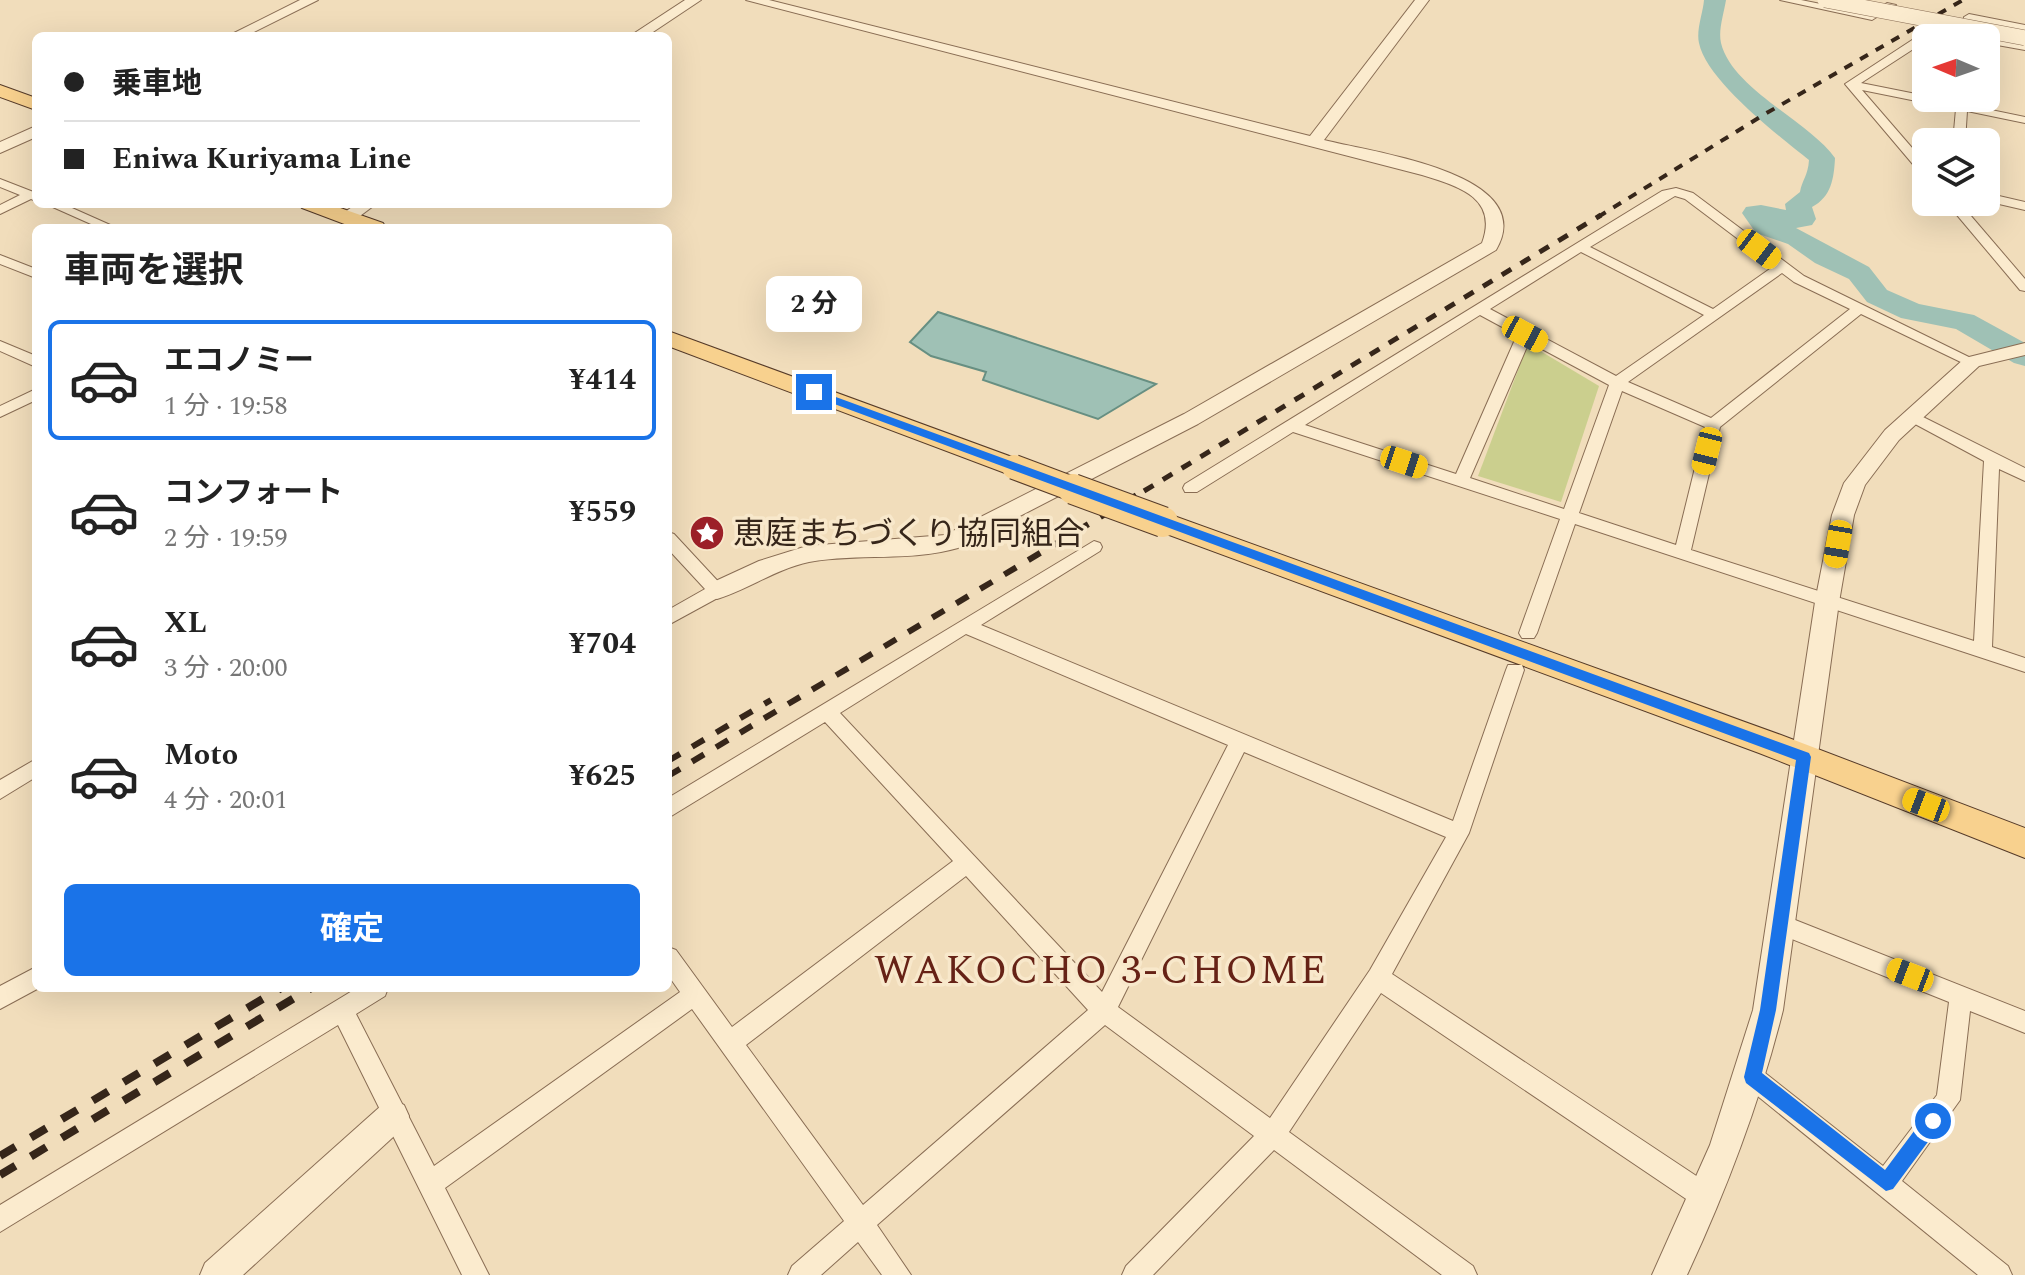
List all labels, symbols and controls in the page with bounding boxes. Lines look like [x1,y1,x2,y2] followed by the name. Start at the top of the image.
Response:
[1912,24,2000,112] north arrow
[1912,24,2000,216] map controls
[112,61,202,107] text: 乗車地
[1912,128,2000,216] button: layers
[112,136,411,182] text: Eniwa Kuriyama Line
[1733,225,1785,273] car
[64,244,244,299] text: 車両を選択
[766,276,862,332] callout: 2 分
[790,284,838,324] text: 2 分
[1498,312,1552,356] car
[164,338,314,384] text: エコノミー
[68,344,140,416] icon: car
[569,357,636,403] text: ¥414
[796,374,832,410] route end
[164,386,288,426] text: 1 分 · 19:58
[1690,425,1724,477] car
[1377,443,1431,481] car
[164,470,343,516] text: コンフォート
[68,476,140,548] icon: car
[569,489,636,535] text: ¥559
[733,510,1085,559] place label: 恵庭まちづくり協同組合
[688,514,726,552] place icon: 恵庭まちづくり協同組合
[164,518,288,558] text: 2 分 · 19:59
[1822,518,1854,570] car
[164,600,207,646] text: XL
[68,608,140,680] icon: car
[569,621,636,667] text: ¥704
[164,648,288,688] text: 3 分 · 20:00
[164,732,238,778] text: Moto
[68,740,140,812] icon: car
[569,753,636,799] text: ¥625
[164,780,288,820] text: 4 分 · 20:01
[1899,785,1953,825] car
[64,884,640,976] button: 確定
[874,941,1328,1002] district label: WAKOCHO 3-CHOME
[1883,955,1937,995] car
[1915,1103,1951,1139] route start

